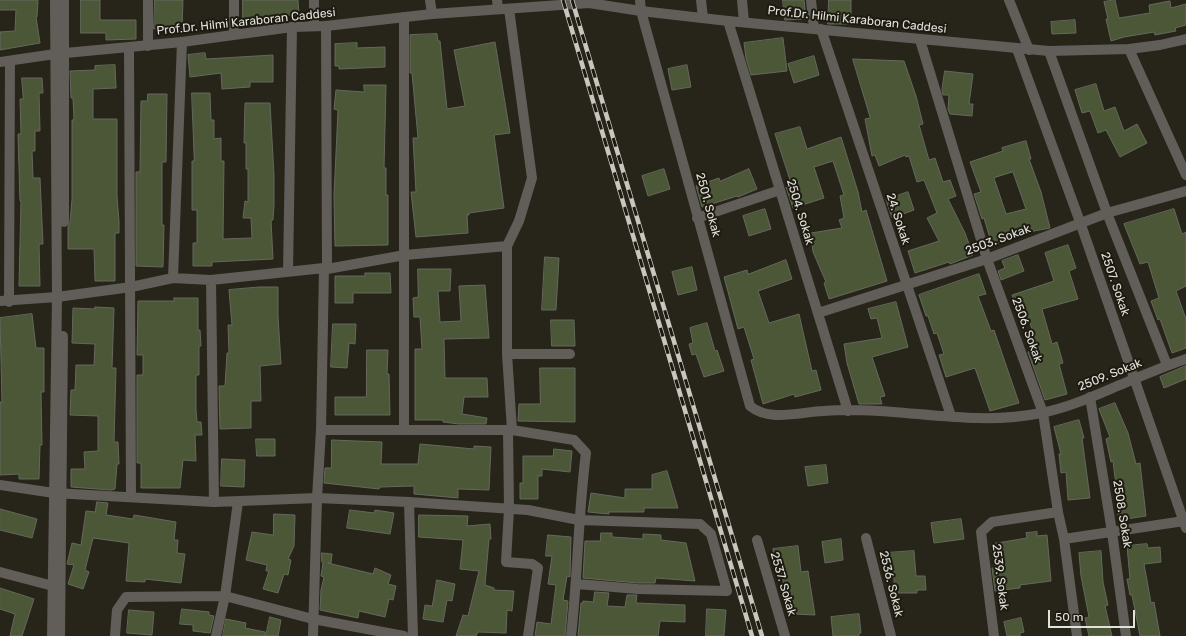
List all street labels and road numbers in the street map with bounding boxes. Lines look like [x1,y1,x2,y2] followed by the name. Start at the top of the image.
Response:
[767,3,947,37] street label: Prof.Dr. Hilmi Karaboran Caddesi
[156,5,336,39] street label: Prof.Dr. Hilmi Karaboran Caddesi
[692,171,724,239] street label: 2501. Sokak
[783,177,817,247] street label: 2504. Sokak
[883,191,913,247] street label: 24. Sokak
[963,222,1033,258] street label: 2503. Sokak
[1097,250,1133,318] street label: 2507. Sokak
[1009,295,1045,365] street label: 2506. Sokak
[1076,356,1144,394] street label: 2509. Sokak
[1110,479,1134,549] street label: 2508. Sokak
[989,543,1011,611] street label: 2539. Sokak
[876,549,906,619] street label: 2536. Sokak
[767,550,799,618] street label: 2537. Sokak

